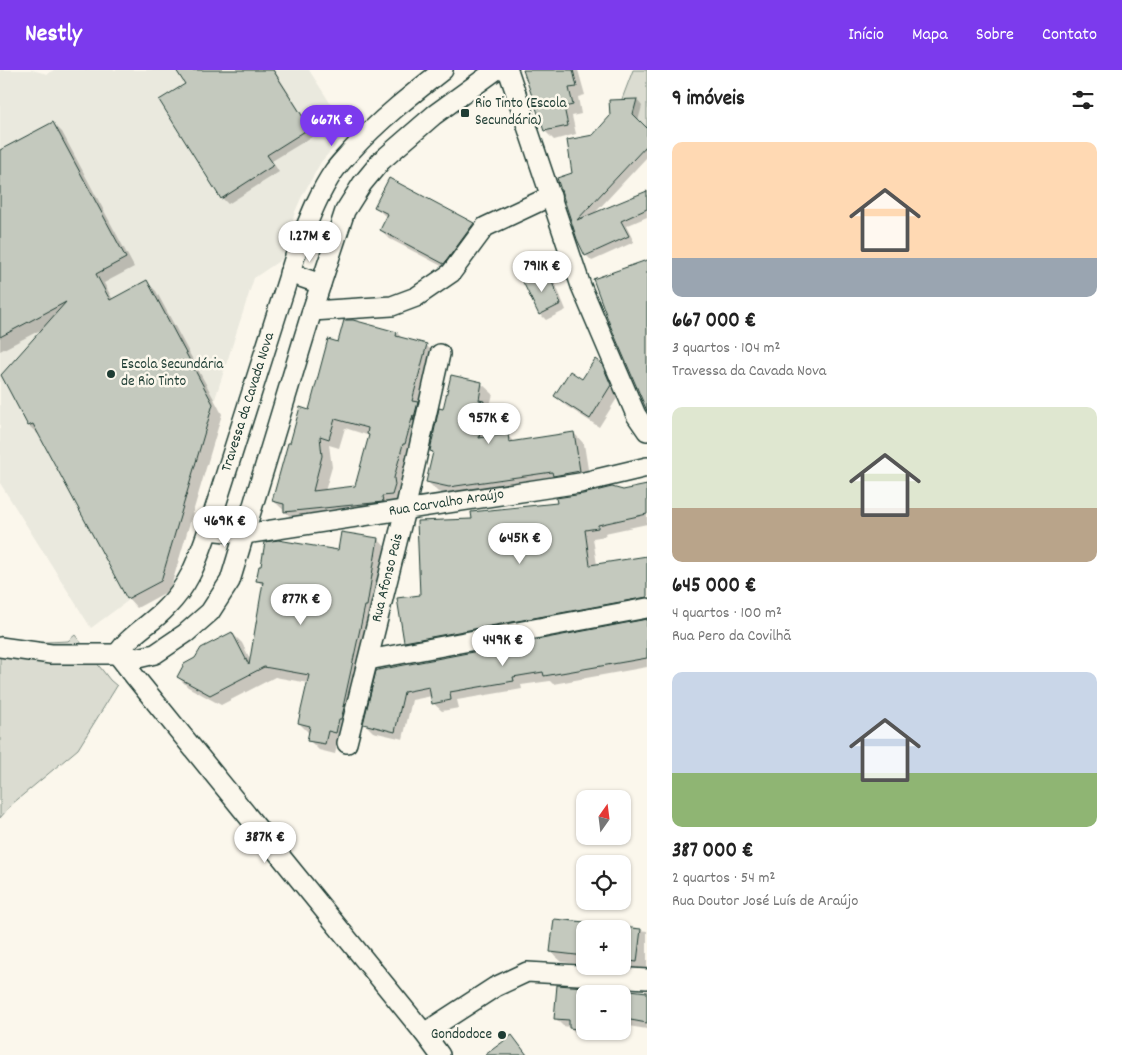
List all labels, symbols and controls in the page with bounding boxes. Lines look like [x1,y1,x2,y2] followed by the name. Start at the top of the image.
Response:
[25,18,82,52] text: Nestly
[848,23,884,48] text: Início
[912,23,948,48] text: Mapa
[976,23,1014,48] text: Sobre
[1042,23,1097,48] text: Contato
[672,85,745,115] text: 9 imóveis
[1069,86,1097,114] icon: filters
[475,93,568,132] place label: Rio Tinto (Escola Secundária)
[291,104,373,147] pin: 667K €
[459,107,471,119] marker: Rio Tinto (Escola Secundária)
[311,109,353,132] text: 667K €
[840,175,930,265] icon: home
[264,220,356,263] pin: 1.27M €
[289,225,331,248] text: 1.27M €
[501,250,583,293] pin: 791K €
[524,255,560,278] text: 791K €
[672,307,756,337] text: 667 000 €
[216,329,281,475] street label: Travessa da Cavada Nova
[672,337,780,360] text: 3 quartos · 104 m²
[121,354,224,393] place label: Escola Secundária de Rio Tinto
[672,360,826,383] text: Travessa da Cavada Nova
[105,368,117,380] marker: Escola Secundária de Rio Tinto
[448,402,530,445] pin: 957K €
[469,407,509,430] text: 957K €
[840,440,930,530] icon: home
[387,484,506,523] street label: Rua Carvalho Araújo
[184,506,266,548] pin: 469K €
[204,510,246,533] text: 469K €
[479,522,561,565] pin: 645K €
[499,527,541,550] text: 645K €
[366,531,410,625] street label: Rua Afonso Pais
[672,572,756,602] text: 645 000 €
[260,584,342,626] pin: 877K €
[282,588,320,611] text: 877K €
[672,602,782,625] text: 4 quartos · 100 m²
[462,624,544,667] pin: 449K €
[672,625,791,648] text: Rua Pero da Covilhã
[483,629,523,652] text: 449K €
[840,705,930,795] icon: home
[576,790,631,845] north arrow
[576,790,631,1040] map controls
[224,822,306,864] pin: 387K €
[245,826,285,849] text: 387K €
[672,837,753,867] text: 387 000 €
[576,855,631,910] button: locate
[672,867,775,890] text: 2 quartos · 54 m²
[672,890,858,913] text: Rua Doutor José Luís de Araújo
[576,920,631,975] button: +
[576,985,631,1040] button: −
[431,1024,492,1046] place label: Gondodoce
[496,1029,508,1041] marker: Gondodoce

